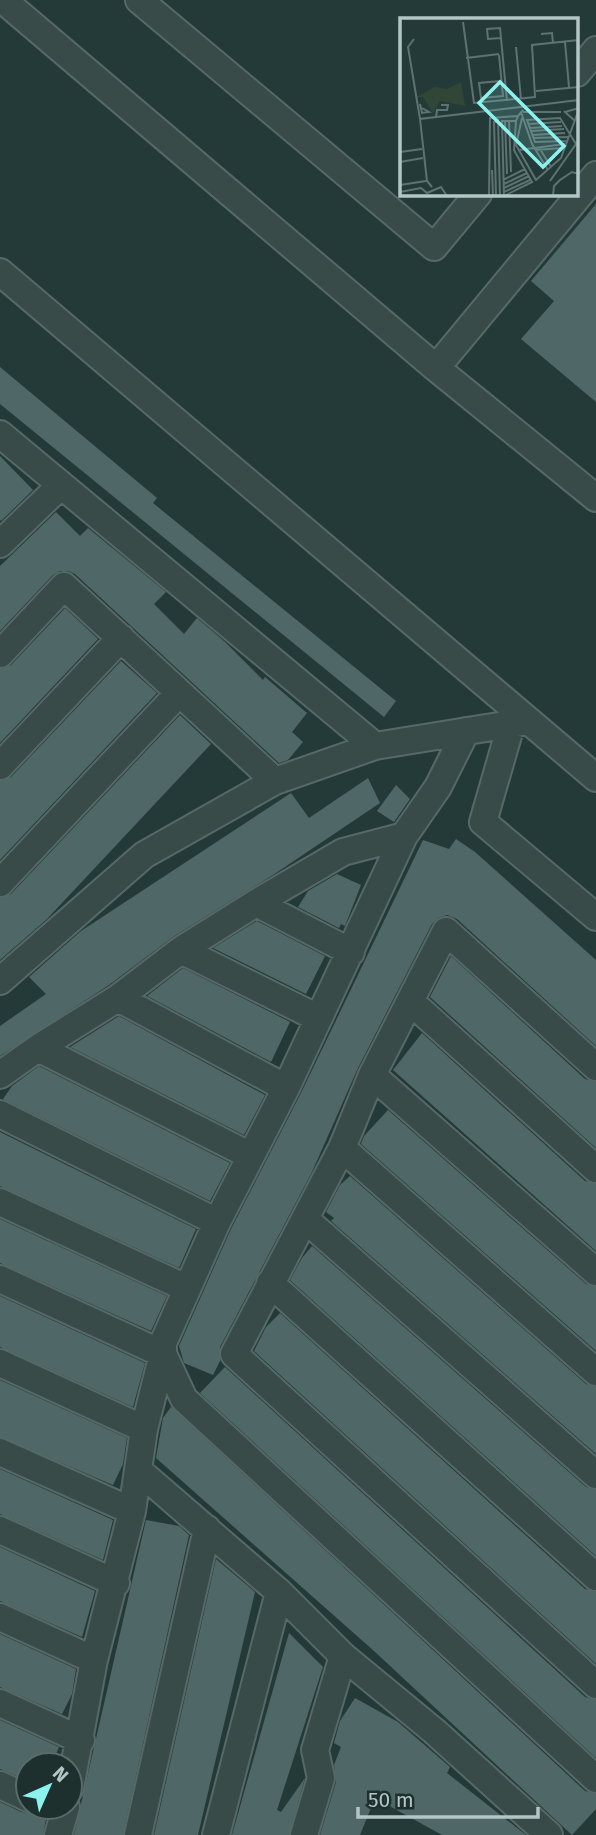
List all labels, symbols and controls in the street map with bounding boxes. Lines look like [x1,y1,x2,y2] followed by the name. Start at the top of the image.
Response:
[400,18,578,196] inset map
[14,1751,84,1821] north arrow
[48,1762,73,1787] text: N
[358,1776,538,1820] scale bar
[368,1787,414,1813] text: 50 m

